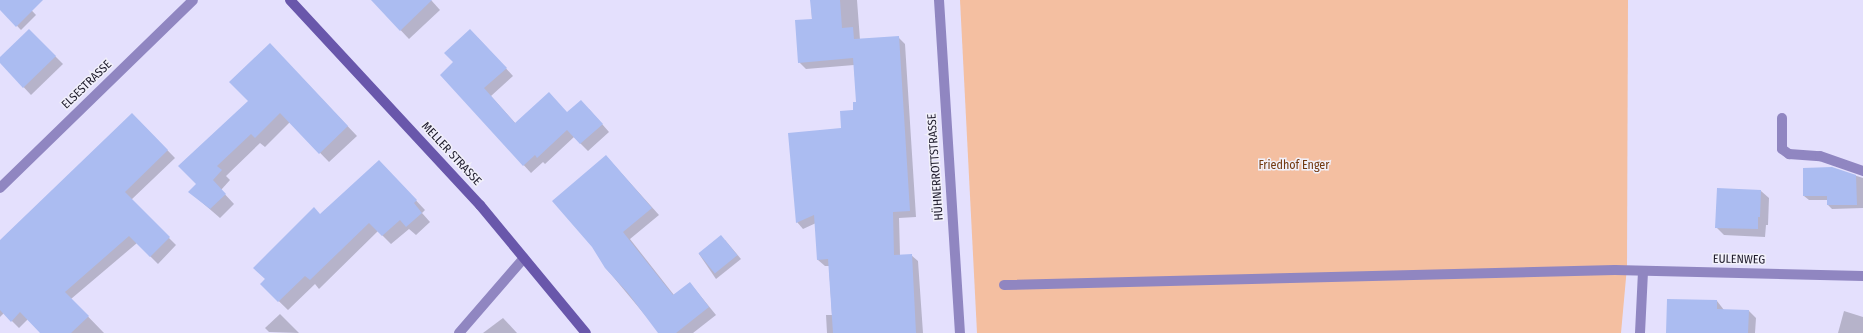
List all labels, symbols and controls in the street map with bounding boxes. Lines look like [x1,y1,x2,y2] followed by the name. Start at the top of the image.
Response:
[59,58,115,112] street label: ELSESTRASSE
[925,113,947,221] street label: HÜHNERROTTSTRASSE
[418,119,484,189] street label: MELLER STRASSE
[1259,159,1329,173] park label: Friedhof Enger
[1713,252,1765,268] street label: EULENWEG

